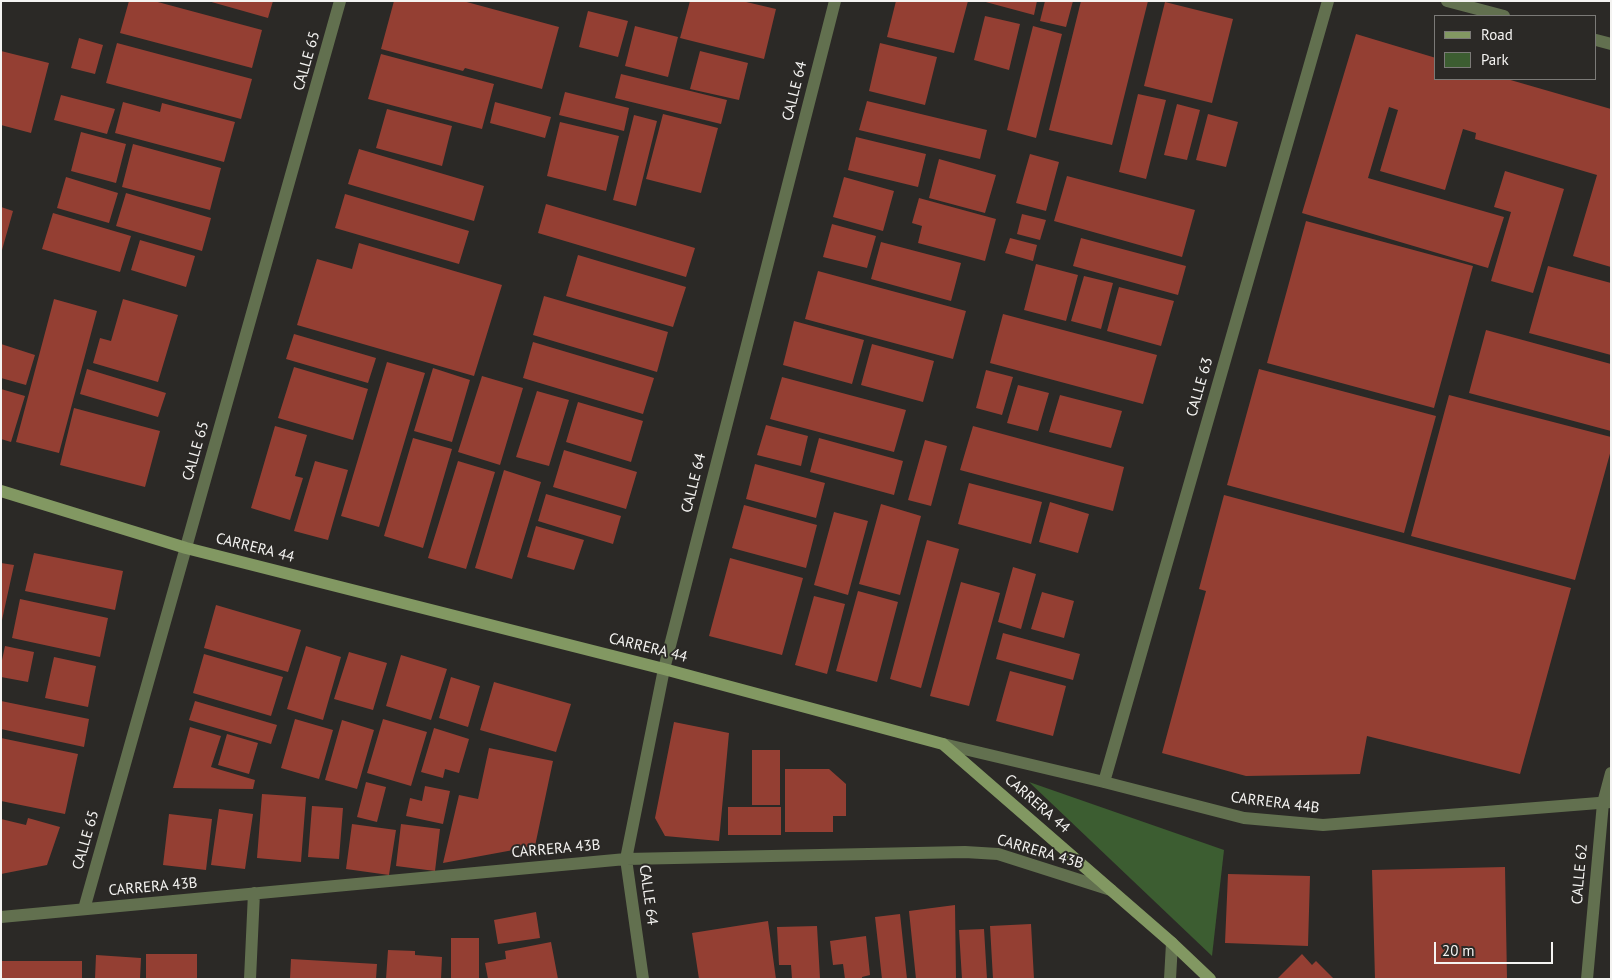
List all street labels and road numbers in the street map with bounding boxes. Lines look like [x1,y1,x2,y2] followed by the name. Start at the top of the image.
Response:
[290,29,324,93] street label: CALLE 65
[779,59,811,123] street label: CALLE 64
[1183,355,1217,419] street label: CALLE 63
[179,419,213,483] street label: CALLE 65
[678,451,710,515] street label: CALLE 64
[214,530,296,566] street label: CARRERA 44
[607,630,689,666] street label: CARRERA 44
[1001,771,1073,837] street label: CARRERA 44
[1230,789,1320,817] street label: CARRERA 44B
[69,808,103,872] street label: CALLE 65
[995,831,1085,873] street label: CARRERA 43B
[511,836,601,862] street label: CARRERA 43B
[1568,843,1592,905] street label: CALLE 62
[635,864,661,926] street label: CALLE 64
[108,874,198,900] street label: CARRERA 43B

